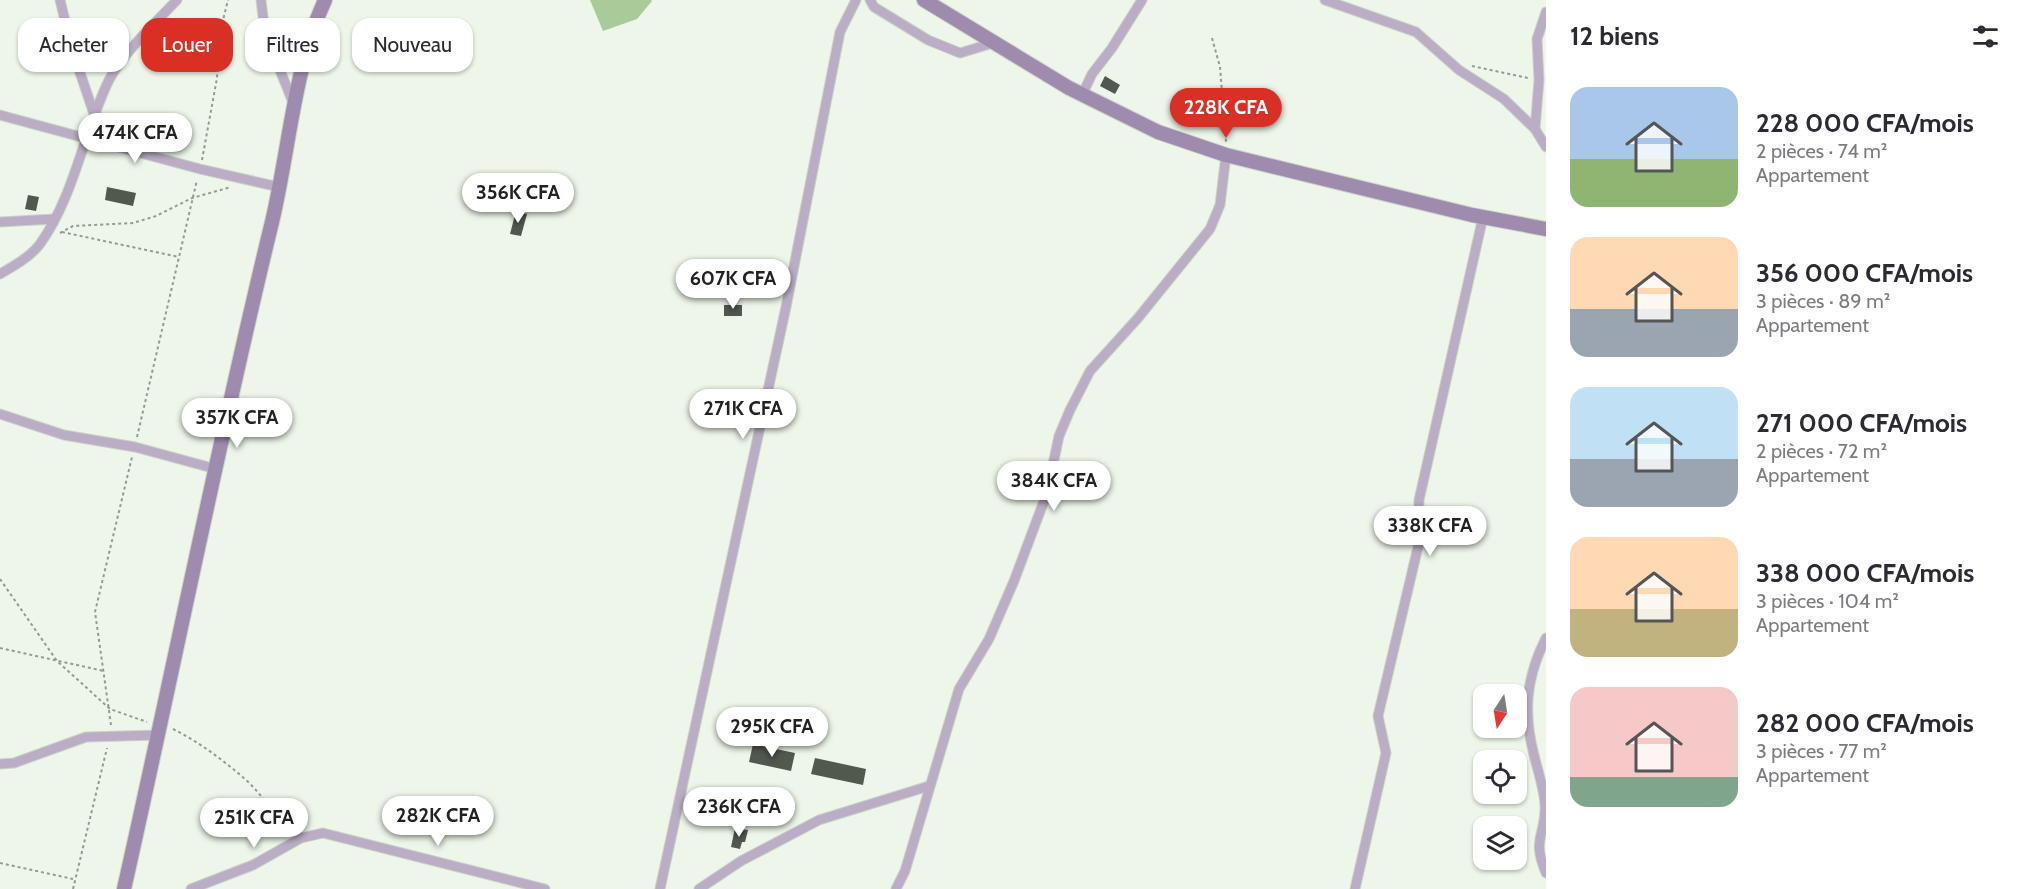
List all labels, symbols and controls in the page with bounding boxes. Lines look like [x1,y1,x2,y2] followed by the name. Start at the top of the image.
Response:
[18,18,129,72] chip: Acheter
[141,18,233,72] chip: Louer
[245,18,340,72] chip: Filtres
[352,18,473,72] chip: Nouveau
[1570,20,1659,52] text: 12 biens
[1969,20,2002,53] icon: filters
[1164,88,1288,139] pin: 228K CFA
[1184,95,1268,119] text: 228K CFA
[1756,107,1974,139] text: 228 000 CFA/mois
[1618,111,1690,183] icon: home
[73,113,197,164] pin: 474K CFA
[92,120,178,144] text: 474K CFA
[1756,139,1887,163] text: 2 pièces · 74 m²
[1756,163,1869,187] text: Appartement
[456,173,580,224] pin: 356K CFA
[476,180,560,204] text: 356K CFA
[1756,257,1973,289] text: 356 000 CFA/mois
[671,259,795,310] pin: 607K CFA
[1618,261,1690,333] icon: home
[690,266,776,290] text: 607K CFA
[1756,289,1890,313] text: 3 pièces · 89 m²
[1756,313,1869,337] text: Appartement
[681,389,805,440] pin: 271K CFA
[703,396,783,420] text: 271K CFA
[175,398,299,449] pin: 357K CFA
[196,405,278,429] text: 357K CFA
[1756,407,1967,439] text: 271 000 CFA/mois
[1618,411,1690,483] icon: home
[1756,439,1887,463] text: 2 pièces · 72 m²
[992,461,1116,512] pin: 384K CFA
[1756,463,1869,487] text: Appartement
[1011,468,1097,492] text: 384K CFA
[1368,506,1492,557] pin: 338K CFA
[1388,513,1472,537] text: 338K CFA
[1756,557,1974,589] text: 338 000 CFA/mois
[1618,561,1690,633] icon: home
[1756,589,1899,613] text: 3 pièces · 104 m²
[1756,613,1869,637] text: Appartement
[1473,684,1527,738] north arrow
[1473,684,1527,870] map controls
[710,707,834,758] pin: 295K CFA
[1756,707,1974,739] text: 282 000 CFA/mois
[1618,711,1690,783] icon: home
[730,714,814,738] text: 295K CFA
[1756,739,1887,763] text: 3 pièces · 77 m²
[1473,750,1527,804] button: locate
[1756,763,1869,787] text: Appartement
[677,787,801,838] pin: 236K CFA
[697,794,781,818] text: 236K CFA
[376,796,500,847] pin: 282K CFA
[192,798,316,849] pin: 251K CFA
[396,803,480,827] text: 282K CFA
[214,805,294,829] text: 251K CFA
[1473,816,1527,870] button: layers

